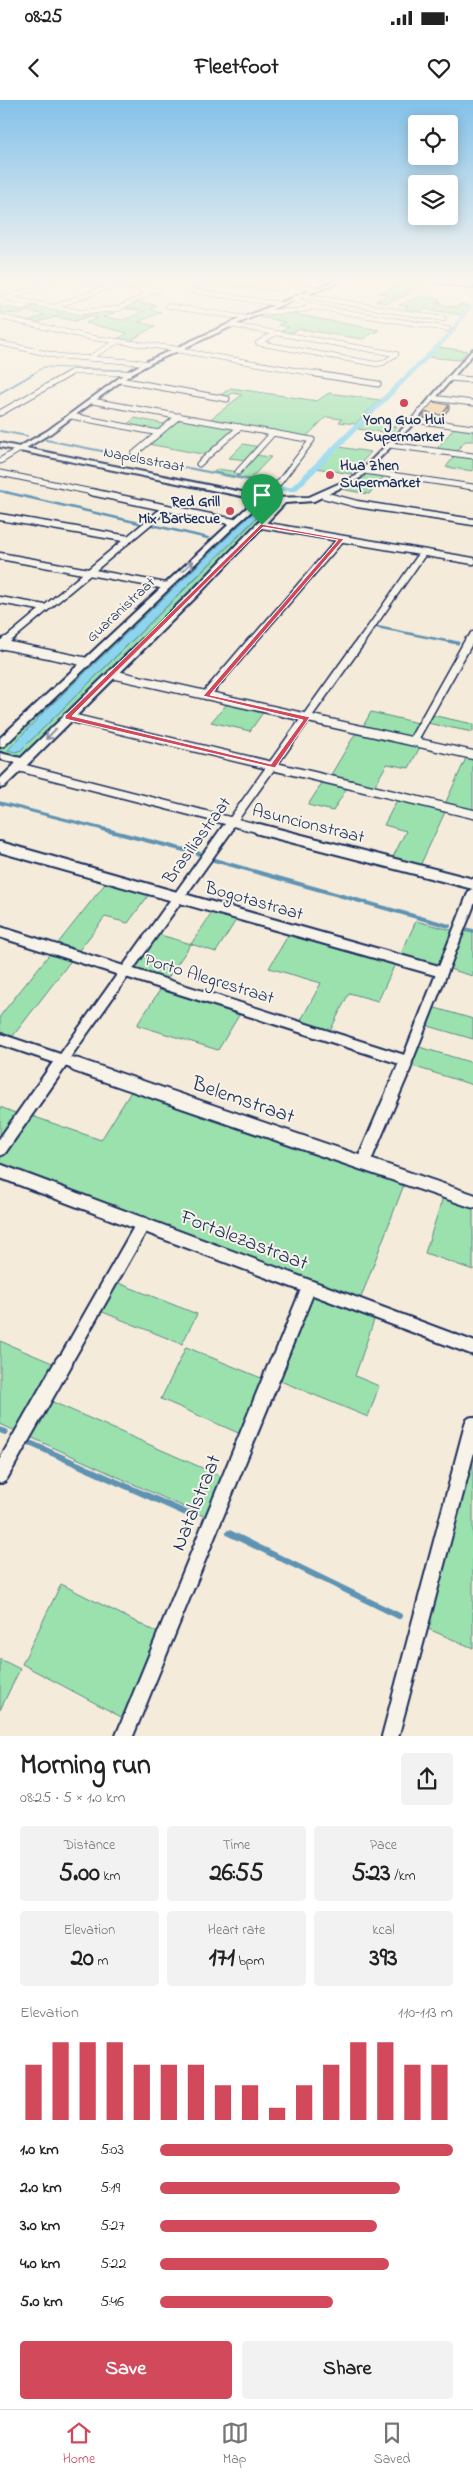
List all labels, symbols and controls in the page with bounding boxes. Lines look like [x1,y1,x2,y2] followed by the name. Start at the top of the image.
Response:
[25,4,62,31] text: 08:25
[194,52,279,84] text: Fleetfoot
[20,54,48,82] icon: back
[425,54,453,82] icon: heart
[408,115,458,225] map controls
[408,115,458,165] button: locate
[408,175,458,225] button: layers
[398,397,410,409] marker: Yong Guo Hui Supermarket
[362,409,445,448] place label: Yong Guo Hui Supermarket
[102,441,186,479] street label: Napelsstraat
[340,455,421,494] place label: Hua Zhen Supermarket
[324,469,336,481] marker: Hua Zhen Supermarket
[241,474,283,525] pin
[248,481,276,509] icon: arrive
[138,491,221,530] place label: Red Grill Mix Barbecue
[224,505,236,517] marker: Red Grill Mix Barbecue
[182,560,194,572] one-way arrow
[82,572,160,648] street label: Guaranistraat
[45,728,57,740] one-way arrow
[157,792,239,891] street label: Brasiliastraat
[249,798,367,852] street label: Asuncionstraat
[201,875,306,929] street label: Bogotastraat
[141,948,277,1013] street label: Porto Alegrestraat
[187,1069,298,1133] street label: Belemstraat
[175,1203,312,1279] street label: Fortalezastraat
[164,1450,230,1556] street label: Natalstraat
[20,1746,151,1787] text: Morning run
[401,1753,453,1805] button: share
[20,1786,125,1810] text: 08:25 · 5 × 1.0 km
[64,1835,115,1856] text: Distance
[223,1835,250,1856] text: Time
[370,1835,397,1856] text: Pace
[59,1856,100,1892] text: 5.00
[209,1856,264,1892] text: 26:55
[351,1856,391,1892] text: 5:23
[100,1866,120,1887] text: km
[391,1866,416,1887] text: /km
[64,1920,115,1941] text: Elevation
[208,1920,265,1941] text: Heart rate
[372,1920,395,1941] text: kcal
[71,1941,94,1977] text: 20
[209,1941,235,1977] text: 171
[369,1941,398,1977] text: 393
[94,1951,108,1972] text: m
[235,1951,264,1972] text: bpm
[20,2001,79,2025] text: Elevation
[398,2001,453,2025] text: 110–113 m
[20,2138,59,2162] text: 1.0 km
[100,2138,124,2162] text: 5:03
[20,2176,62,2200] text: 2.0 km
[100,2176,120,2200] text: 5:19
[20,2214,60,2238] text: 3.0 km
[100,2214,125,2238] text: 5:27
[20,2252,60,2276] text: 4.0 km
[100,2252,126,2276] text: 5:22
[20,2290,63,2314] text: 5.0 km
[100,2290,124,2314] text: 5:46
[20,2341,232,2399] button: Save
[242,2341,453,2399] button: Share
[63,2419,95,2470] tab: Home
[221,2419,249,2470] tab: Map
[374,2419,410,2470] tab: Saved

